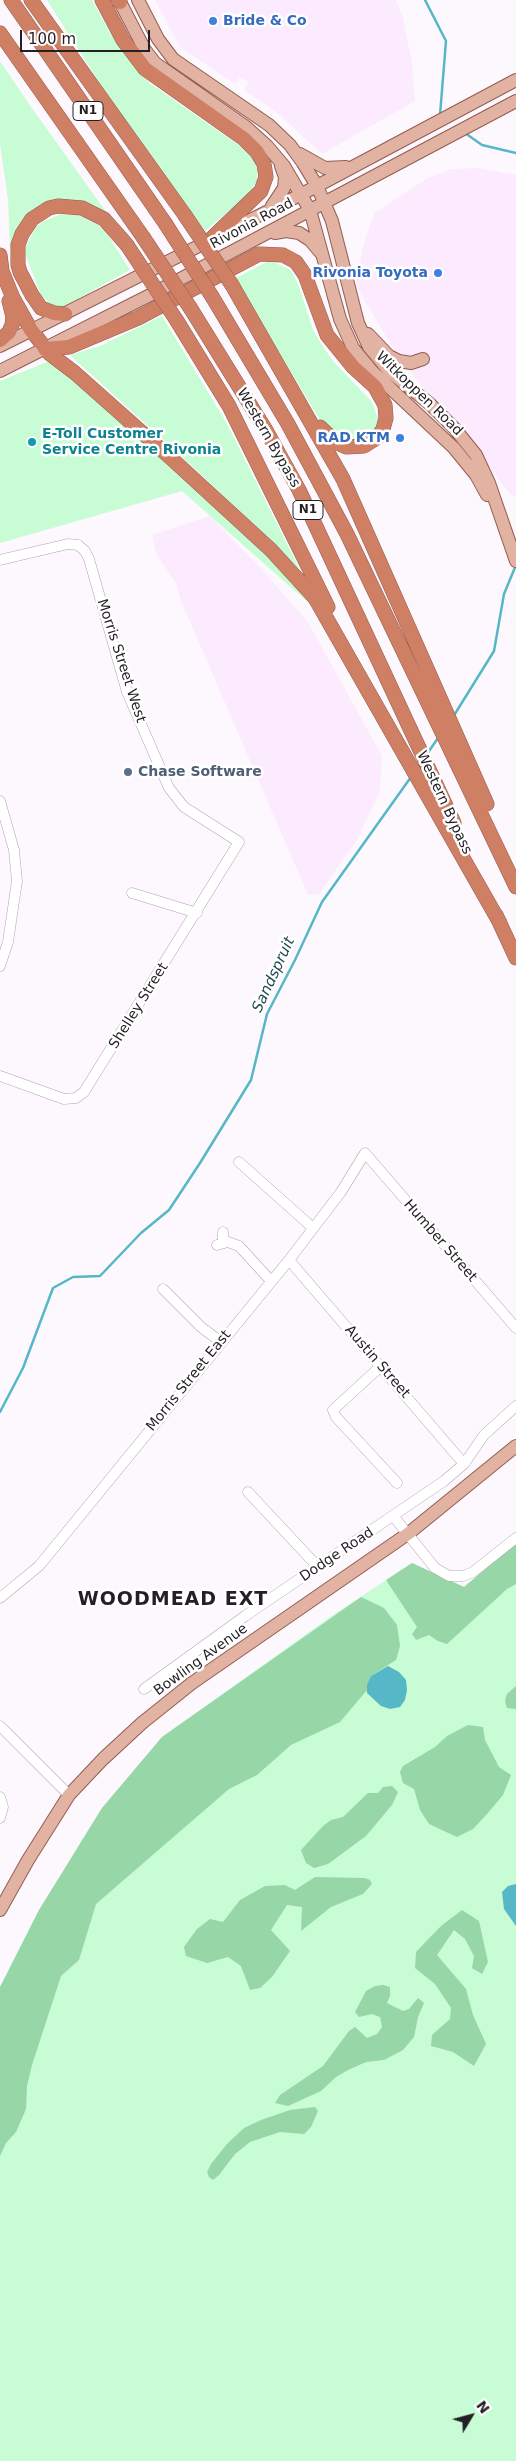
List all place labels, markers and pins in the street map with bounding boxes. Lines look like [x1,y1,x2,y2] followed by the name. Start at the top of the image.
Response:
[223,13,307,29] place label: Bride & Co
[207,15,219,27] marker: Bride & Co
[312,265,428,281] place label: Rivonia Toyota
[432,267,444,279] marker: Rivonia Toyota
[42,426,221,458] place label: E-Toll Customer Service Centre Rivonia
[318,430,390,446] place label: RAD KTM
[394,432,406,444] marker: RAD KTM
[26,436,38,448] marker: E-Toll Customer Service Centre Rivonia
[138,764,262,780] place label: Chase Software
[122,766,134,778] marker: Chase Software

